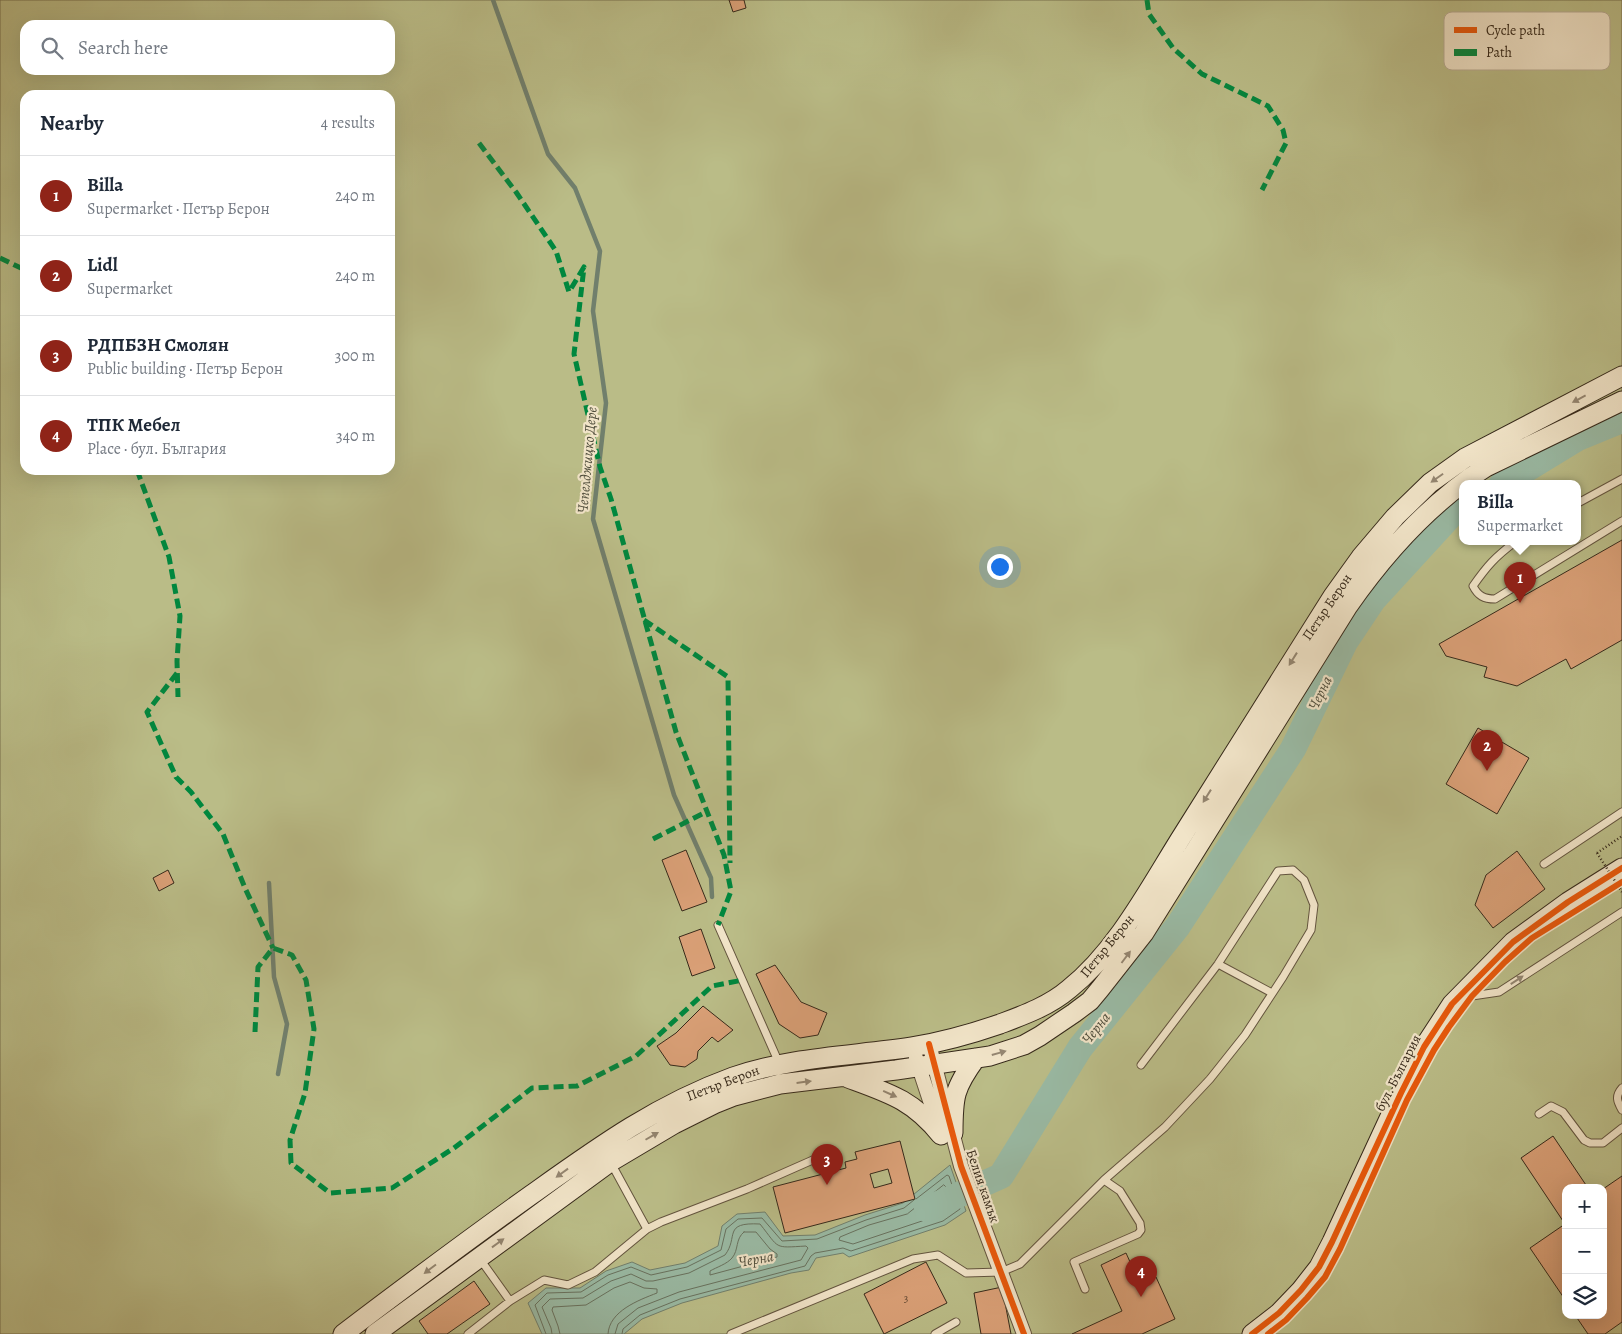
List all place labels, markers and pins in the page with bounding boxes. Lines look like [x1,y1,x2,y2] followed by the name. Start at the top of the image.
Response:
[1504,562,1536,603] pin: 1
[1471,730,1503,771] pin: 2
[811,1144,843,1185] pin: 3
[1125,1256,1157,1297] pin: 4

